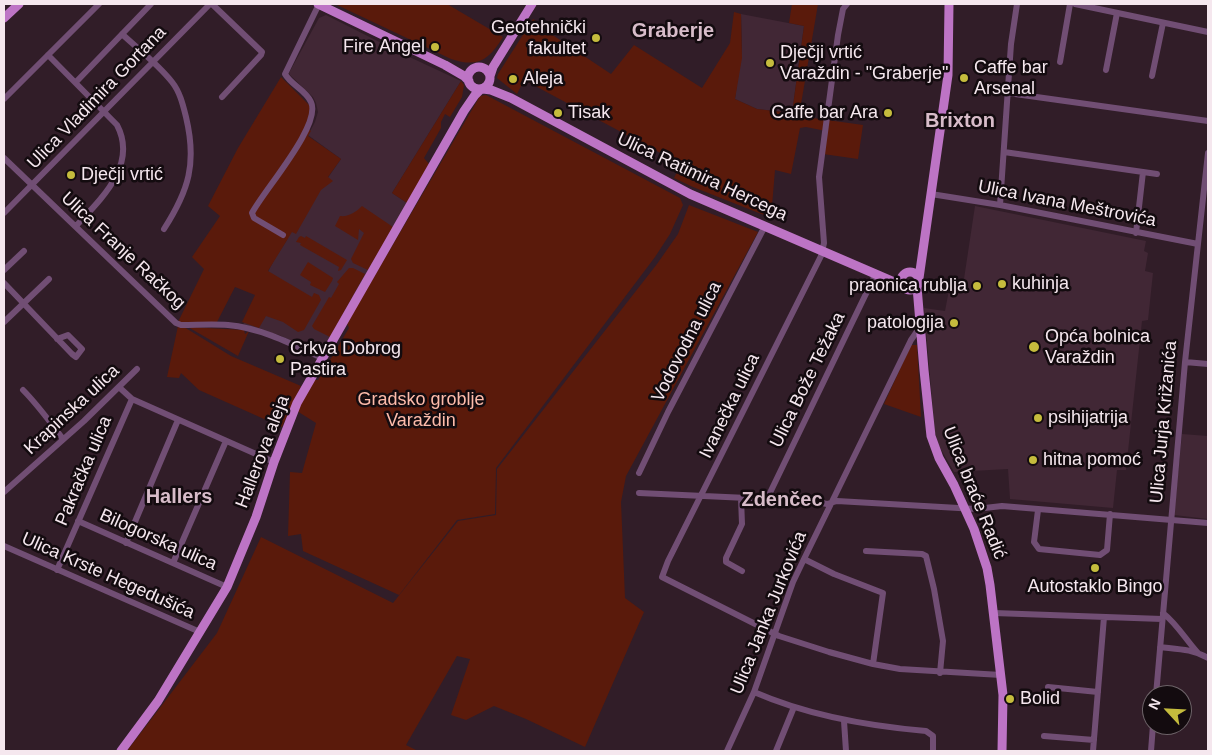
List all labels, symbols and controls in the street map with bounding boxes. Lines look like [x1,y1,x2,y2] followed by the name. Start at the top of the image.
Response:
[491,17,586,59] place label: Geotehnički fakultet
[632,19,714,43] district label: Graberje
[23,22,171,174] street label: Ulica Vladimira Gortana
[590,32,602,44] marker: Geotehnički fakultet
[343,36,425,58] place label: Fire Angel
[429,41,441,53] marker: Fire Angel
[780,42,949,84] place label: Dječji vrtić Varaždin - "Graberje"
[764,57,776,69] marker: Dječji vrtić Varaždin - "Graberje"
[974,57,1048,100] place label: Caffe bar Arsenal
[523,68,563,90] place label: Aleja
[958,72,970,84] marker: Caffe bar Arsenal
[507,73,519,85] marker: Aleja
[568,102,610,124] place label: Tisak
[771,102,878,124] place label: Caffe bar Ara
[552,107,564,119] marker: Tisak
[882,107,894,119] marker: Caffe bar Ara
[925,109,995,133] district label: Brixton
[614,128,790,226] street label: Ulica Ratimira Hercega
[81,164,163,186] place label: Dječji vrtić
[65,169,77,181] marker: Dječji vrtić
[976,176,1158,232] street label: Ulica Ivana Meštrovića
[56,188,190,314] street label: Ulica Franje Račkog
[1012,273,1069,295] place label: kuhinja
[849,275,967,297] place label: praonica rublja
[647,278,727,406] street label: Vodovodna ulica
[996,278,1008,290] marker: kuhinja
[971,280,983,292] marker: praonica rublja
[766,309,850,451] street label: Ulica Bože Težaka
[867,312,944,334] place label: patologija
[948,317,960,329] marker: patologija
[1045,326,1150,368] place label: Opća bolnica Varaždin
[290,338,401,380] place label: Crkva Dobrog Pastira
[1027,340,1041,354] marker: Opća bolnica Varaždin
[1146,340,1182,504] street label: Ulica Jurja Križanića
[695,350,765,462] street label: Ivanečka ulica
[274,353,286,365] marker: Crkva Dobrog Pastira
[20,360,124,460] street label: Krapinska ulica
[357,389,485,432] park label: Gradsko groblje Varaždin
[232,393,294,511] street label: Hallerova aleja
[1048,407,1128,429] place label: psihijatrija
[1032,412,1044,424] marker: psihijatrija
[51,413,117,529] street label: Pakračka ulica
[938,424,1010,562] street label: Ulica braće Radić
[1043,449,1141,471] place label: hitna pomoć
[1027,454,1039,466] marker: hitna pomoć
[146,485,212,509] district label: Hallers
[741,488,823,512] district label: Zdenčec
[96,504,220,576] street label: Bilogorska ulica
[18,528,198,624] street label: Ulica Krste Hegedušića
[726,528,812,698] street label: Ulica Janka Jurkovića
[1089,562,1101,574] marker: Autostaklo Bingo
[1027,576,1163,598] place label: Autostaklo Bingo
[1142,685,1192,735] north arrow
[1020,688,1060,710] place label: Bolid
[1004,693,1016,705] marker: Bolid
[1145,696,1164,712] text: N

